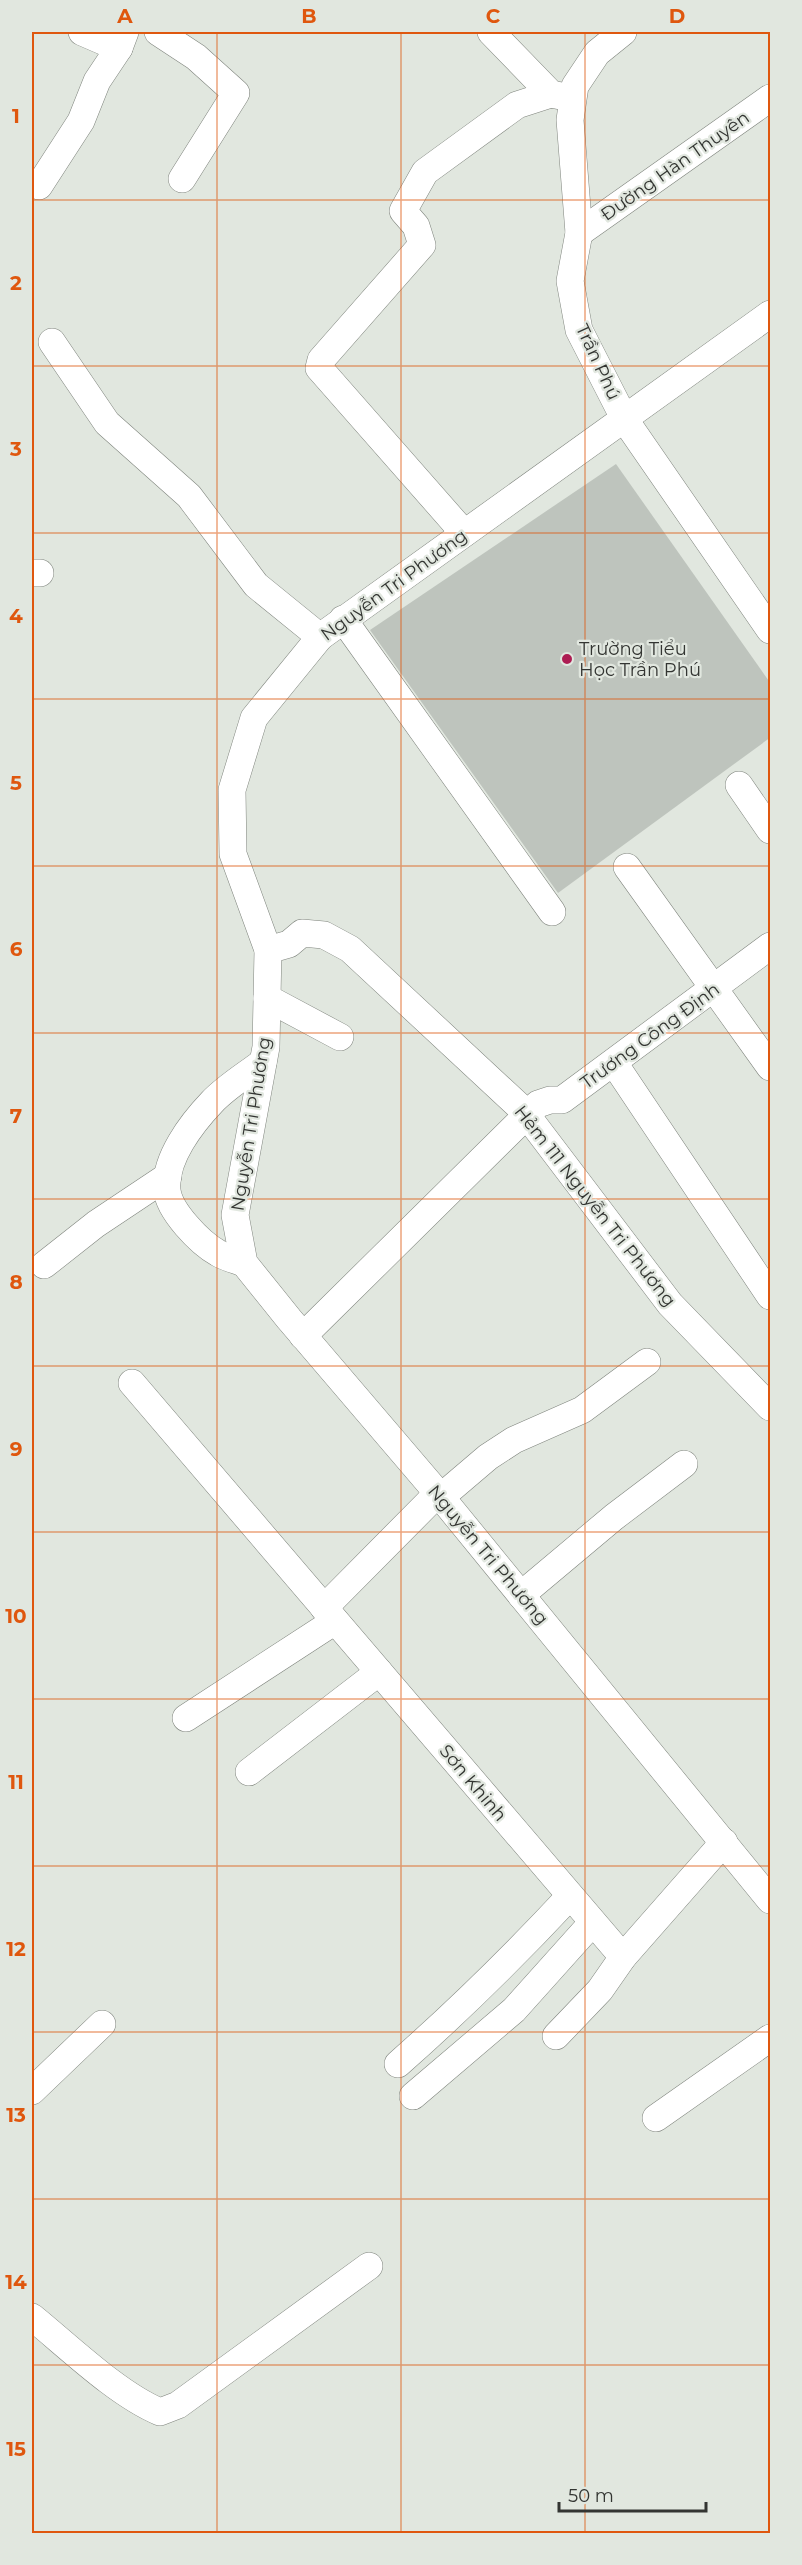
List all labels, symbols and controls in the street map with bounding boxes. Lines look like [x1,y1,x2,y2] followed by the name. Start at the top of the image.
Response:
[116,4,133,28] text: A
[301,4,317,28] text: B
[486,4,501,28] text: C
[669,4,685,28] text: D
[12,104,20,128] text: 1
[596,106,754,226] street label: Đường Hàn Thuyên
[10,271,22,295] text: 2
[571,321,625,403] street label: Trần Phú
[9,437,22,461] text: 3
[316,524,472,646] street label: Nguyễn Tri Phương
[9,604,23,628] text: 4
[579,638,701,681] place label: Trường Tiểu Học Trần Phú
[560,652,574,666] marker: Trường Tiểu Học Trần Phú
[10,771,22,795] text: 5
[10,937,23,961] text: 6
[576,978,724,1094] street label: Trương Công Định
[226,1036,276,1212] street label: Nguyễn Tri Phương
[510,1101,680,1311] street label: Hẻm 111 Nguyễn Tri Phương
[10,1104,22,1128] text: 7
[9,1270,23,1294] text: 8
[10,1437,22,1461] text: 9
[423,1481,553,1629] street label: Nguyễn Tri Phương
[5,1604,27,1628] text: 10
[435,1740,511,1826] street label: Sơn Khinh
[8,1770,24,1794] text: 11
[6,1937,26,1961] text: 12
[6,2103,26,2127] text: 13
[5,2270,27,2294] text: 14
[6,2437,26,2461] text: 15
[559,2475,706,2513] scale bar
[568,2485,614,2507] text: 50 m

